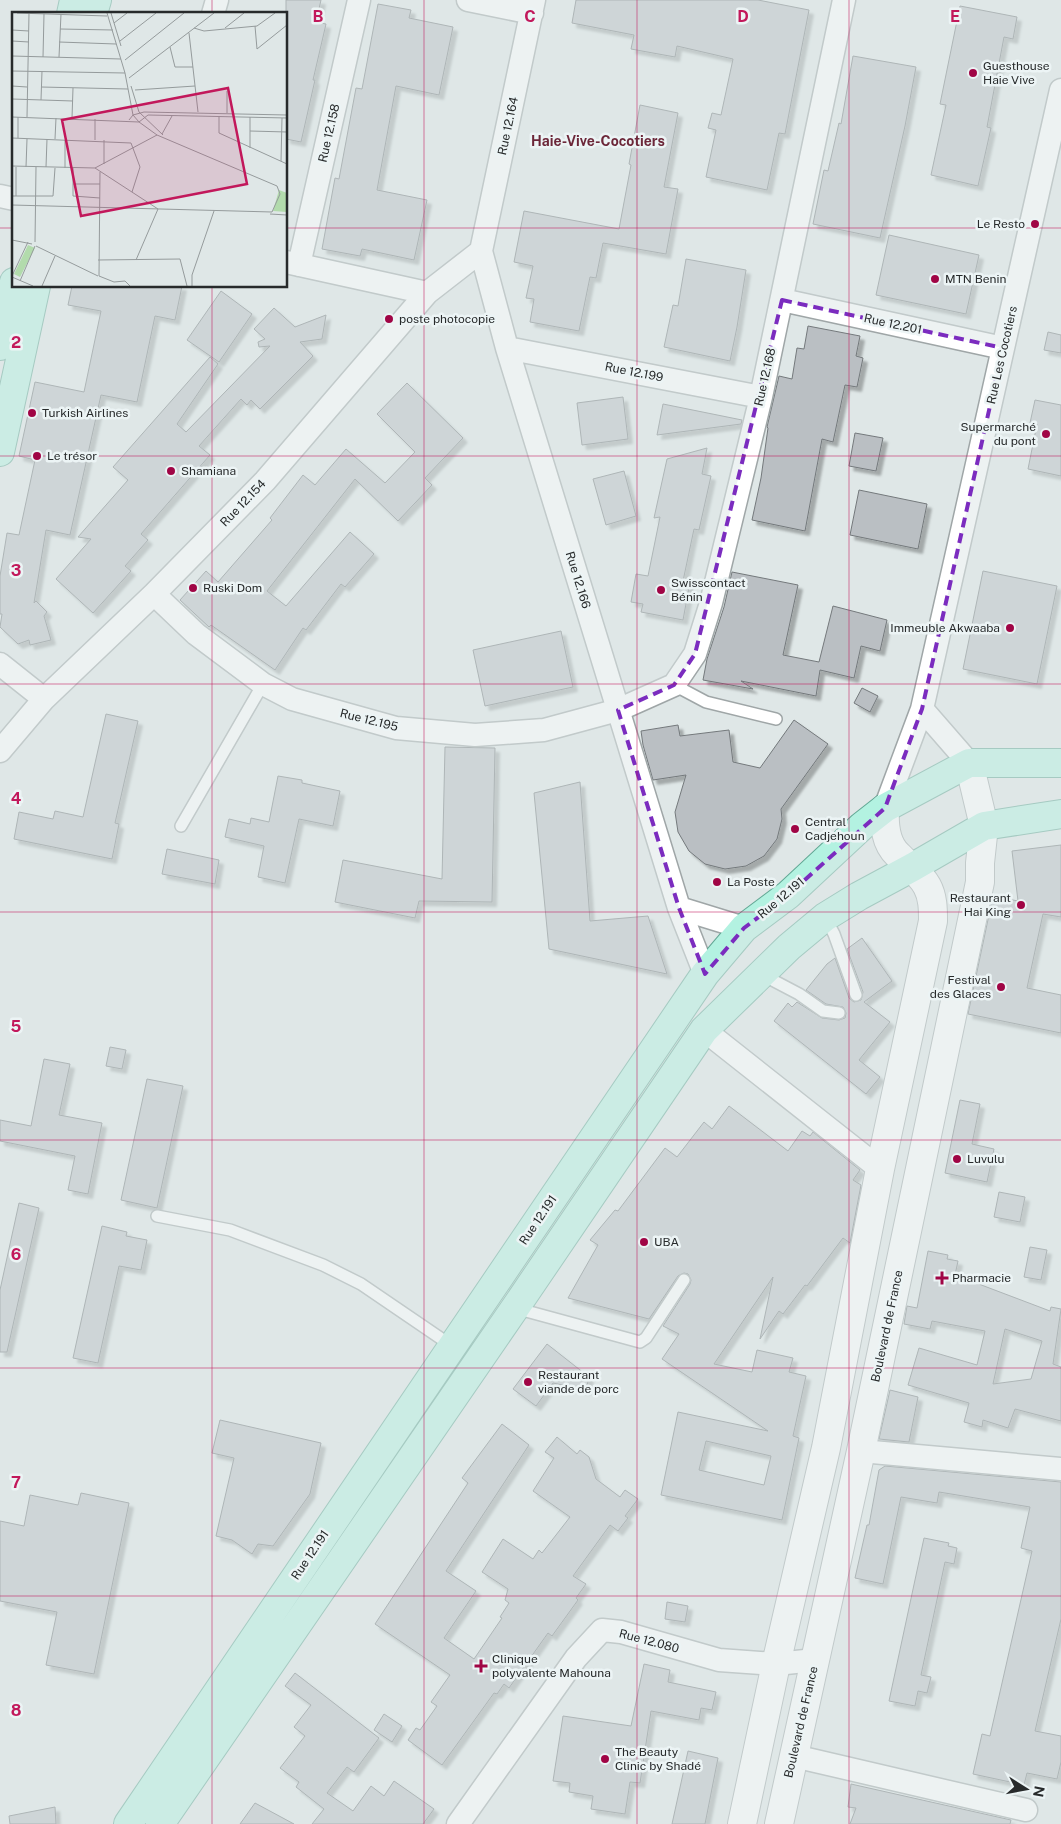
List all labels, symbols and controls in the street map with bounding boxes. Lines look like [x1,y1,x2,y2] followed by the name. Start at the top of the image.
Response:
[313,7,324,26] text: B
[524,7,536,26] text: C
[737,7,749,26] text: D
[950,7,960,26] text: E
[12,12,288,288] inset map
[983,59,1050,87] place label: Guesthouse Haie Vive
[967,67,979,79] marker: Guesthouse Haie Vive
[495,95,521,156] street label: Rue 12.164
[315,102,343,164] street label: Rue 12.158
[531,133,665,149] district label: Haie-Vive-Cocotiers
[977,217,1025,231] place label: Le Resto
[1029,218,1041,230] marker: Le Resto
[945,272,1007,286] place label: MTN Benin
[929,273,941,285] marker: MTN Benin
[984,305,1020,405] street label: Rue Les Cocotiers
[863,311,923,337] street label: Rue 12.201
[399,312,495,326] place label: poste photocopie
[383,313,395,325] marker: poste photocopie
[11,333,21,352] text: 2
[751,346,779,408] street label: Rue 12.168
[604,359,664,385] street label: Rue 12.199
[42,406,128,420] place label: Turkish Airlines
[26,407,38,419] marker: Turkish Airlines
[961,420,1036,448] place label: Supermarché du pont
[1040,428,1052,440] marker: Supermarché du pont
[47,449,97,463] place label: Le trésor
[31,450,43,462] marker: Le trésor
[181,464,236,478] place label: Shamiana
[165,465,177,477] marker: Shamiana
[217,476,269,529] street label: Rue 12.154
[563,550,593,610] street label: Rue 12.166
[11,561,21,580] text: 3
[671,576,746,604] place label: Swisscontact Bénin
[203,581,262,595] place label: Ruski Dom
[187,582,199,594] marker: Ruski Dom
[655,584,667,596] marker: Swisscontact Bénin
[890,621,1000,635] place label: Immeuble Akwaaba
[1004,622,1016,634] marker: Immeuble Akwaaba
[338,706,400,734] street label: Rue 12.195
[11,789,22,808] text: 4
[805,815,865,843] place label: Central Cadjehoun
[789,823,801,835] marker: Central Cadjehoun
[755,874,807,922] street label: Rue 12.191
[727,875,775,889] place label: La Poste
[711,876,723,888] marker: La Poste
[950,891,1011,919] place label: Restaurant Hai King
[1015,899,1027,911] marker: Restaurant Hai King
[930,973,991,1001] place label: Festival des Glaces
[995,981,1007,993] marker: Festival des Glaces
[11,1017,22,1036] text: 5
[967,1152,1004,1166] place label: Luvulu
[951,1153,963,1165] marker: Luvulu
[516,1193,560,1247] street label: Rue 12.191
[654,1235,679,1249] place label: UBA
[638,1236,650,1248] marker: UBA
[11,1245,21,1264] text: 6
[868,1269,906,1383] street label: Boulevard de France
[952,1271,1011,1285] place label: Pharmacie
[936,1272,948,1284] marker: Pharmacie
[538,1368,619,1396] place label: Restaurant viande de porc
[522,1376,534,1388] marker: Restaurant viande de porc
[11,1473,21,1492] text: 7
[288,1528,332,1582] street label: Rue 12.191
[617,1626,681,1656] street label: Rue 12.080
[492,1652,611,1680] place label: Clinique polyvalente Mahouna
[474,1659,488,1673] marker: Clinique polyvalente Mahouna
[781,1665,821,1779] street label: Boulevard de France
[11,1701,22,1720] text: 8
[615,1745,701,1773] place label: The Beauty Clinic by Shadé
[599,1753,611,1765] marker: The Beauty Clinic by Shadé
[1001,1764,1051,1814] north arrow
[1030,1785,1048,1798] text: N

